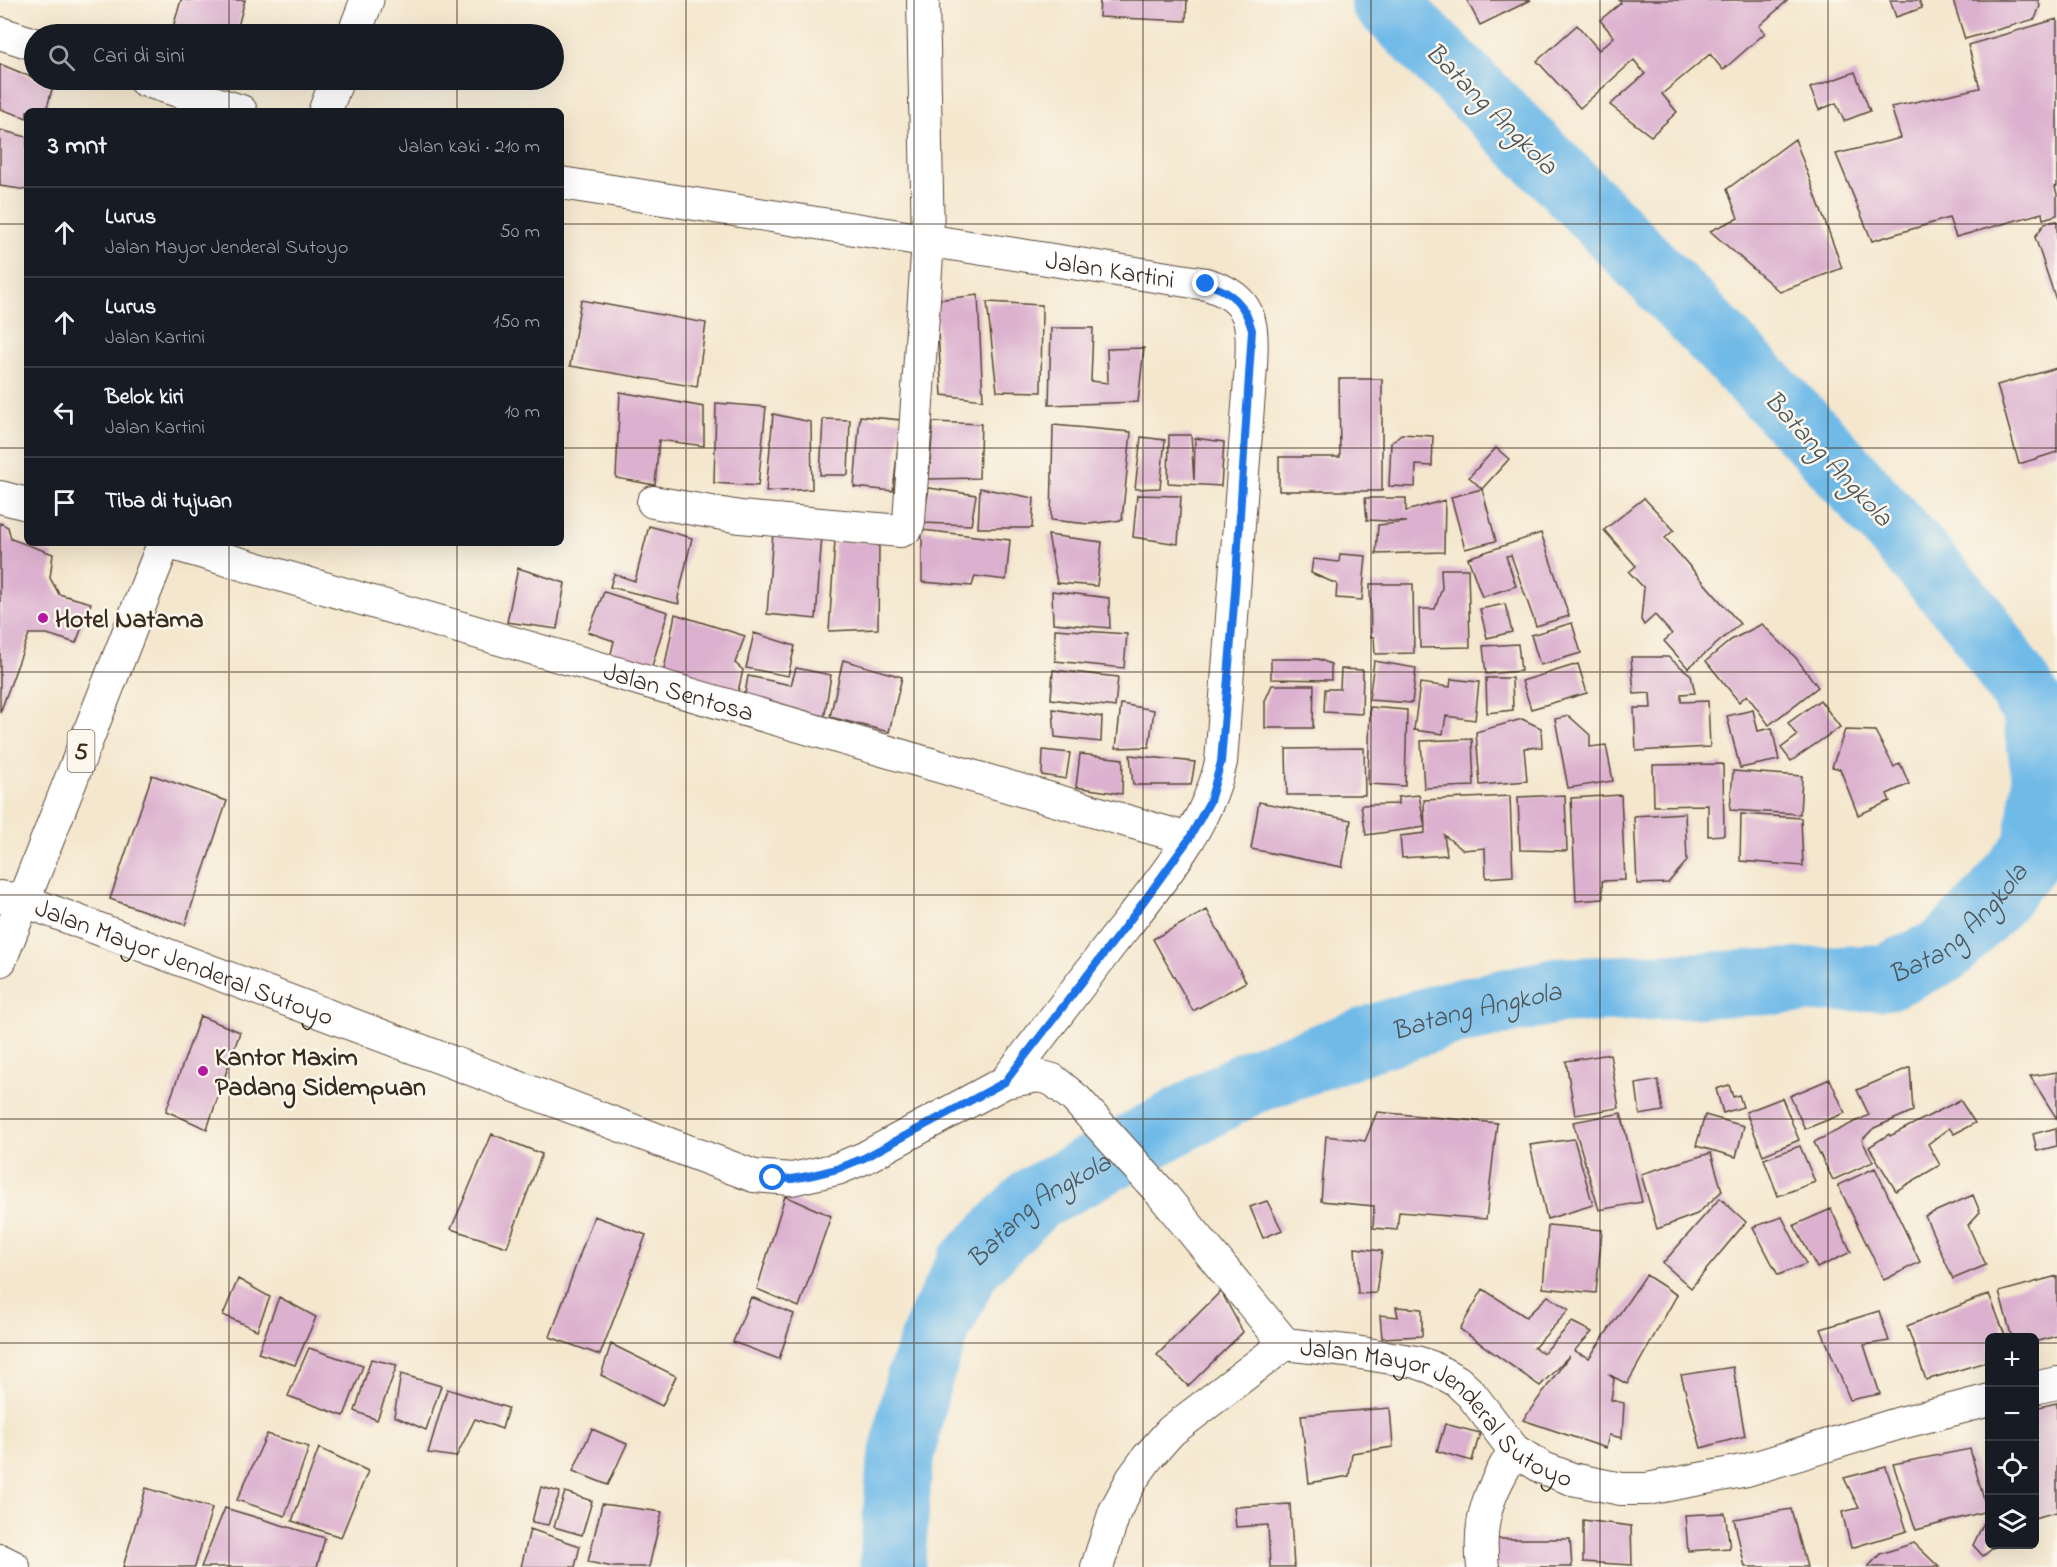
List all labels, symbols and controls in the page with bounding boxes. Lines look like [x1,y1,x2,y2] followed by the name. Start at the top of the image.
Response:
[24,24,564,90] search box
[1414,35,1566,186] water label: Batang Angkola
[45,41,78,74] icon: search
[93,41,185,73] text: Cari di sini
[48,128,107,166] text: 3 mnt
[399,133,540,162] text: Jalan kaki · 210 m
[105,202,156,234] text: Lurus
[48,216,81,249] icon: ahead
[499,218,540,247] text: 50 m
[105,234,348,263] text: Jalan Mayor Jenderal Sutoyo
[1043,243,1177,301] street label: Jalan Kartini
[1192,270,1218,296] route end
[105,292,156,324] text: Lurus
[48,306,81,339] icon: ahead
[493,308,540,337] text: 150 m
[105,324,205,353] text: Jalan Kartini
[105,382,184,414] text: Belok kiri
[1753,383,1901,538] water label: Batang Angkola
[48,396,81,429] icon: left
[504,398,540,427] text: 10 m
[105,414,205,443] text: Jalan Kartini
[48,486,81,519] icon: arrive
[105,486,232,518] text: Tiba di tujuan
[55,602,203,640] place label: Hotel Natama
[36,611,50,625] marker: Hotel Natama
[598,654,758,734] street label: Jalan Sentosa
[68,730,94,772] road number: 5
[1883,855,2039,995] water label: Batang Angkola
[29,890,338,1038] street label: Jalan Mayor Jenderal Sutoyo
[1387,973,1566,1053] water label: Batang Angkola
[215,1040,426,1109] place label: Kantor Maxim Padang Sidempuan
[196,1064,210,1078] marker: Kantor Maxim Padang Sidempuan
[959,1144,1119,1279] water label: Batang Angkola
[759,1164,785,1190] route start
[1298,1330,1577,1499] street label: Jalan Mayor Jenderal Sutoyo
[1985,1333,2039,1549] map controls
[1985,1333,2039,1387] button: +
[1985,1387,2039,1441] button: −
[1985,1441,2039,1495] button: locate
[1985,1495,2039,1549] button: layers

